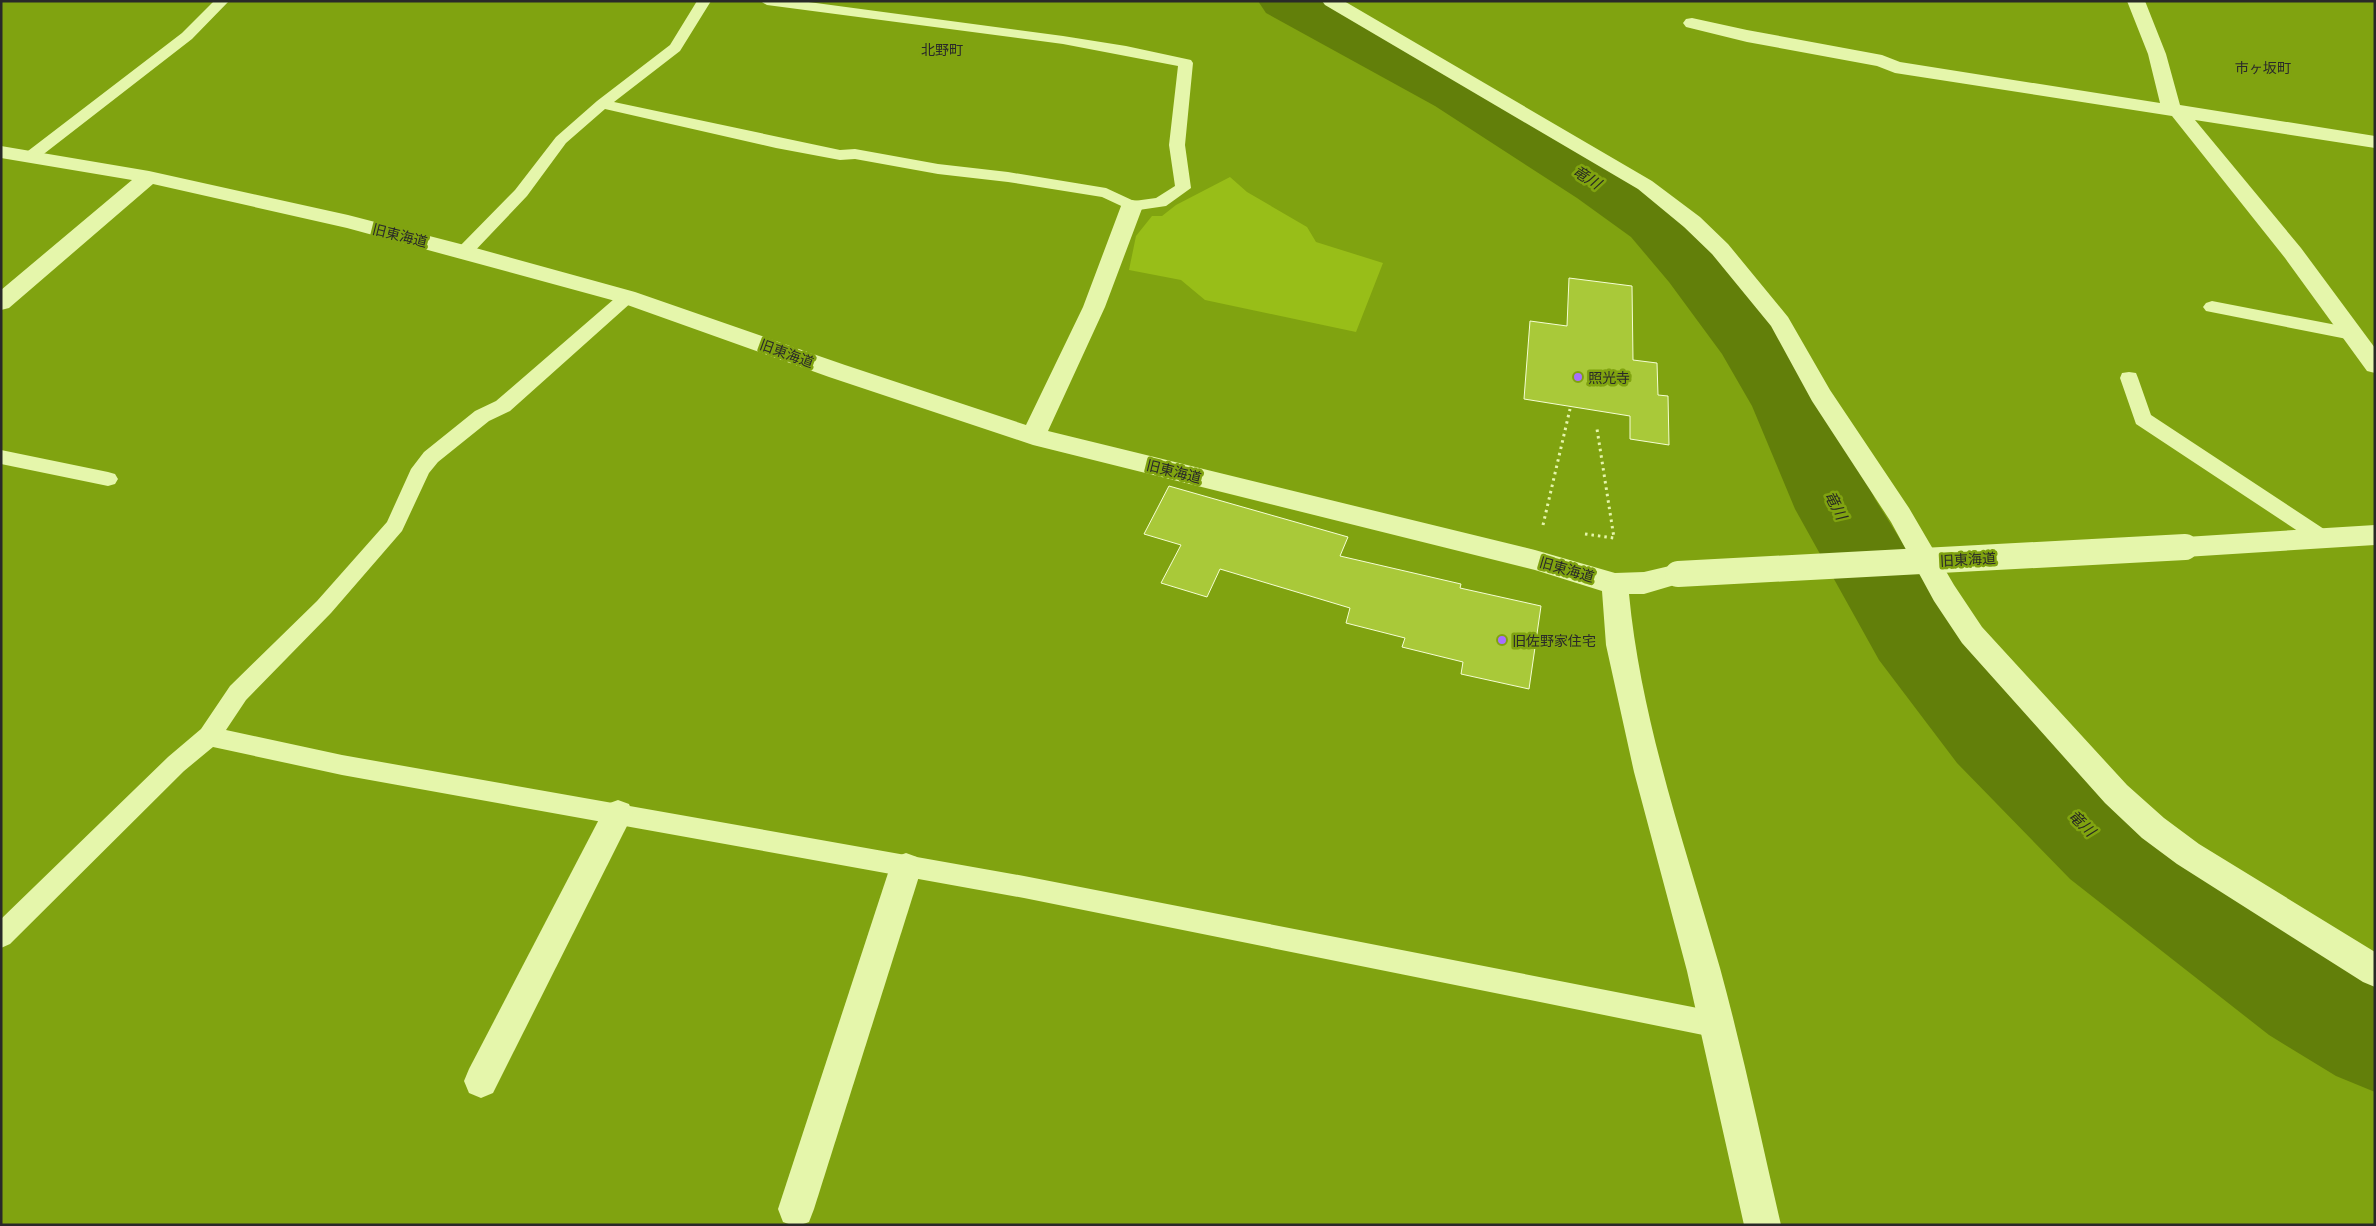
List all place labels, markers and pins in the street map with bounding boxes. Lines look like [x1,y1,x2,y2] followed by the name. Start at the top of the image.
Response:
[1588,368,1630,387] place label: 照光寺
[1572,371,1584,383] marker: 照光寺
[1512,631,1596,650] place label: 旧佐野家住宅
[1496,634,1508,646] marker: 旧佐野家住宅

